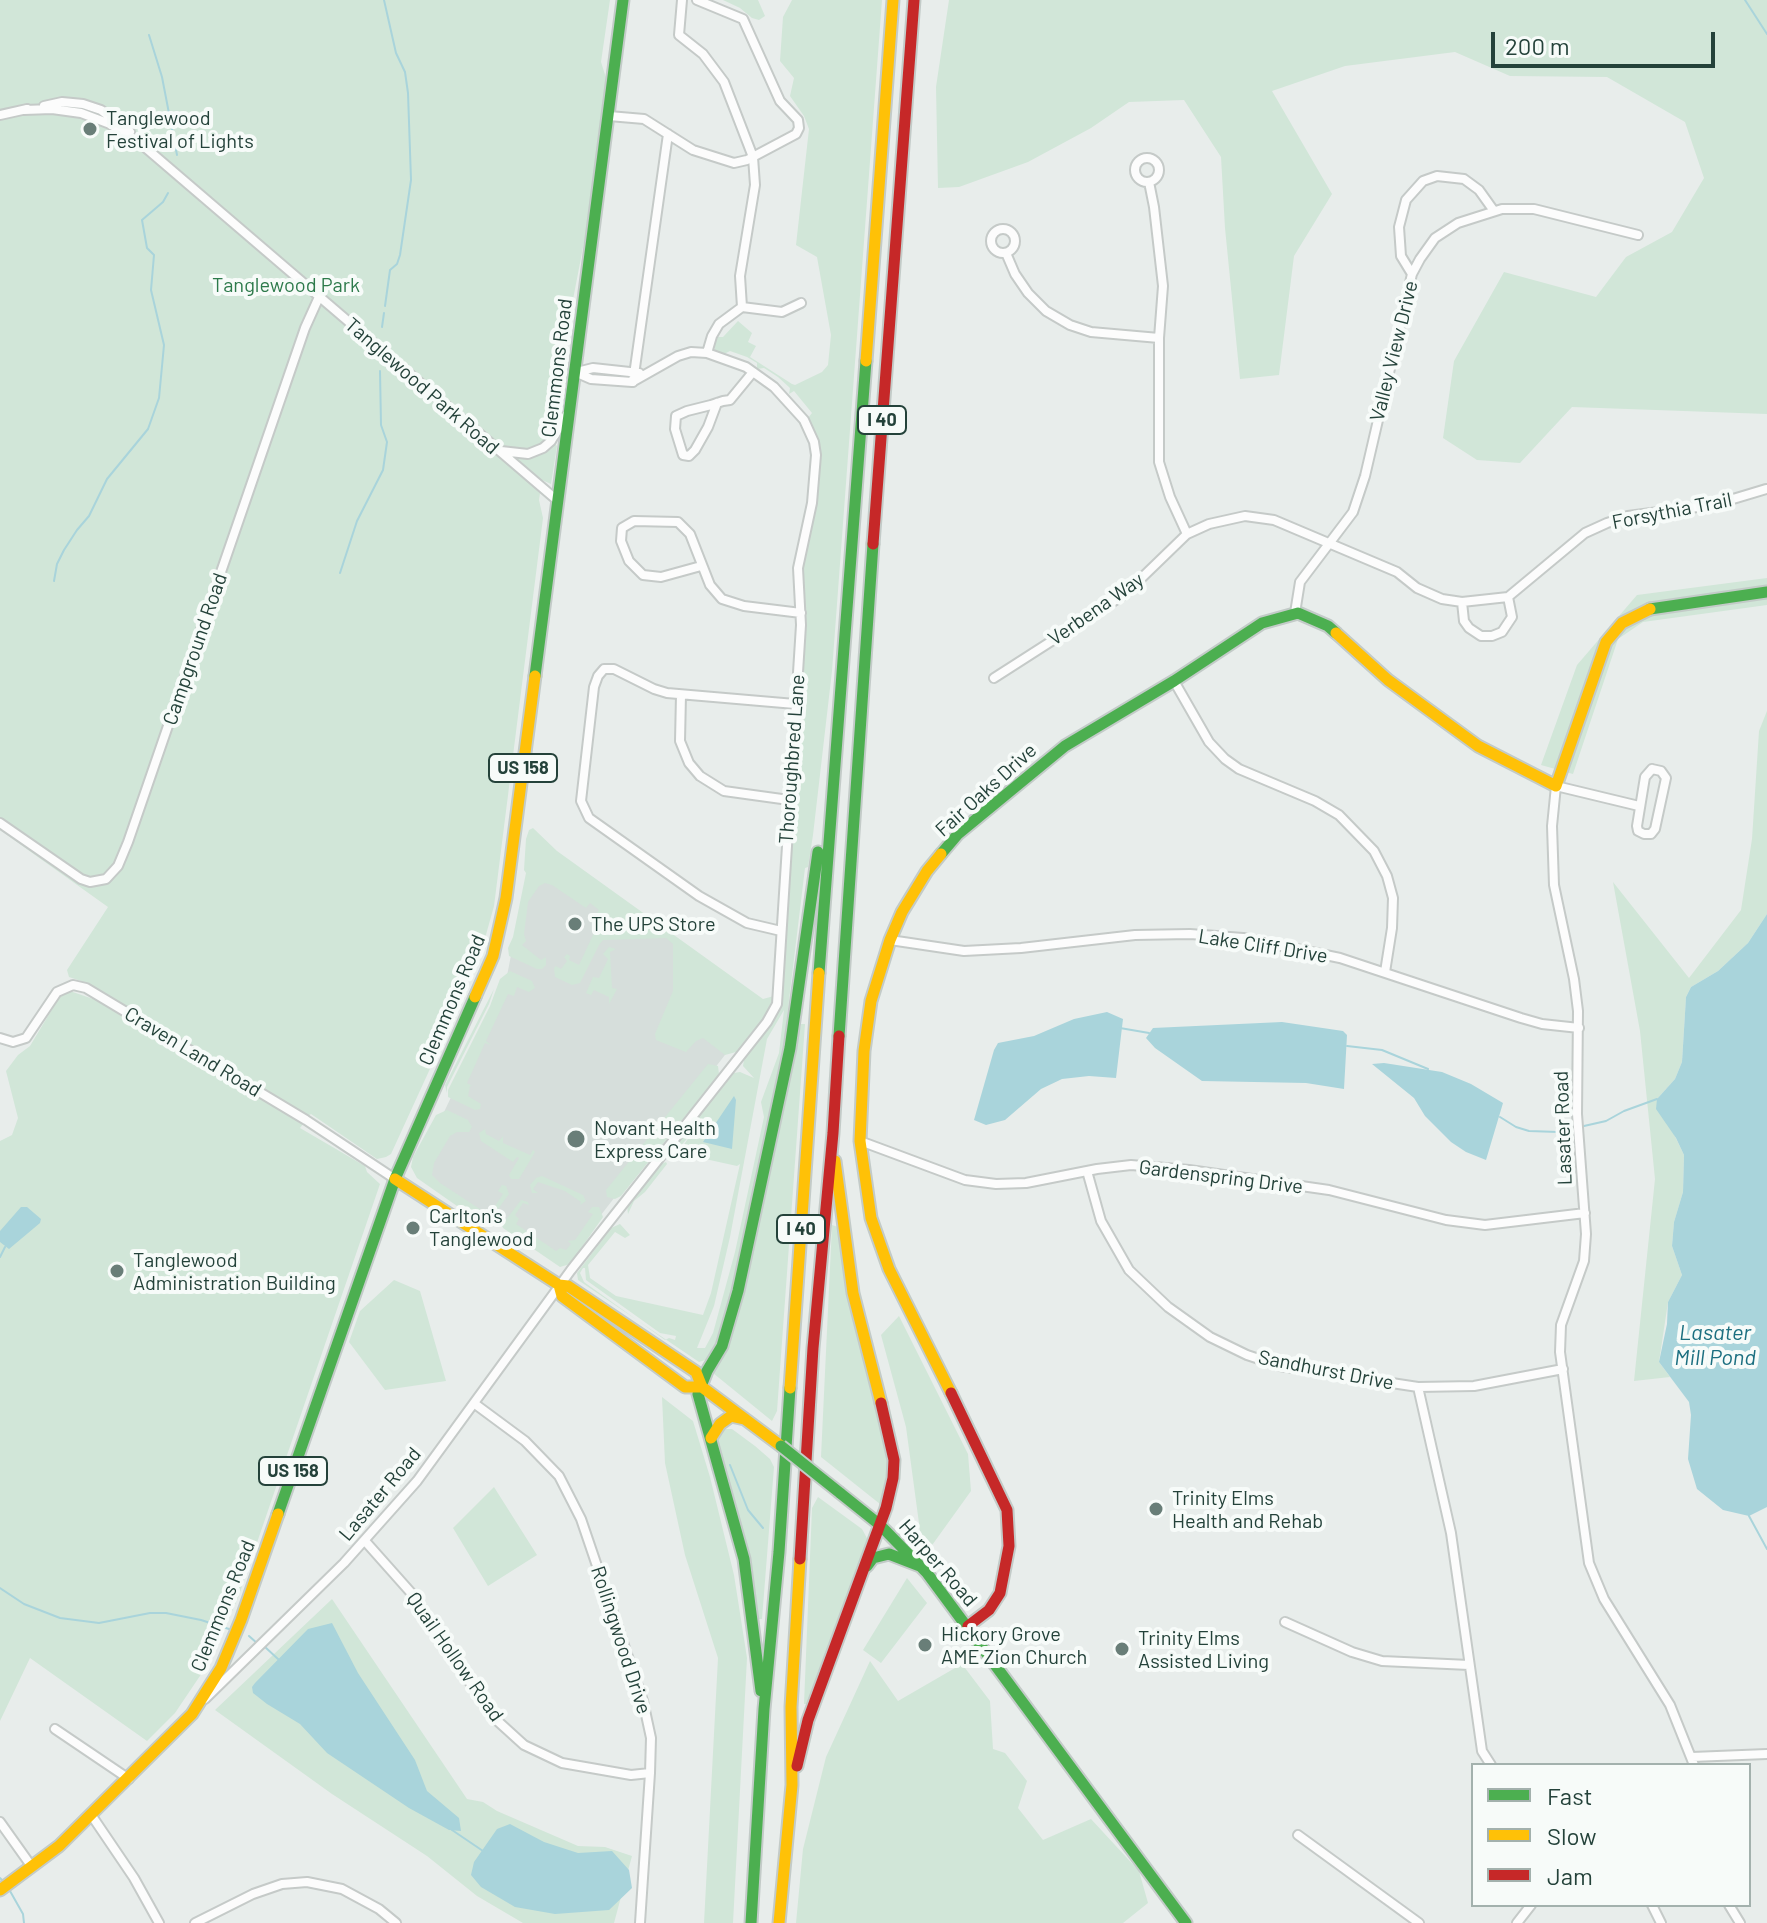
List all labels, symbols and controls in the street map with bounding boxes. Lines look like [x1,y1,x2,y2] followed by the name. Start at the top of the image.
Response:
[1495,16,1719,66] scale bar
[1505,31,1570,60] text: 200 m
[106,106,254,153] place label: Tanglewood Festival of Lights
[81,120,99,138] marker: Tanglewood Festival of Lights
[212,273,360,297] park label: Tanglewood Park
[1365,278,1423,424] street label: Valley View Drive
[537,297,577,439] street label: Clemmons Road
[340,313,504,459] street label: Tanglewood Park Road
[858,406,906,434] road number: I 40
[1610,488,1734,534] street label: Forsythia Trail
[1044,567,1148,651] street label: Verbena Way
[158,570,232,728] street label: Campground Road
[774,673,810,845] street label: Thoroughbred Lane
[930,738,1042,842] street label: Fair Oaks Drive
[489,754,557,782] road number: US 158
[591,912,716,936] place label: The UPS Store
[566,915,584,933] marker: The UPS Store
[1197,924,1329,968] street label: Lake Cliff Drive
[414,931,490,1069] street label: Clemmons Road
[120,1002,266,1102] street label: Craven Land Road
[1549,1070,1577,1186] street label: Lasater Road
[594,1116,716,1163] place label: Novant Health Express Care
[565,1128,587,1150] marker: Novant Health Express Care
[1138,1155,1304,1199] street label: Gardenspring Drive
[429,1204,534,1251] place label: Carlton's Tanglewood
[777,1215,825,1243] road number: I 40
[404,1219,422,1237] marker: Carlton's Tanglewood
[133,1248,336,1295] place label: Tanglewood Administration Building
[108,1262,126,1280] marker: Tanglewood Administration Building
[1674,1320,1756,1372] water label: Lasater Mill Pond
[1256,1345,1396,1395] street label: Sandhurst Drive
[334,1442,426,1546] street label: Lasater Road
[259,1457,327,1485] road number: US 158
[1172,1486,1323,1533] place label: Trinity Elms Health and Rehab
[1147,1500,1165,1518] marker: Trinity Elms Health and Rehab
[894,1515,982,1611] street label: Harper Road
[186,1537,260,1675] street label: Clemmons Road
[586,1563,656,1717] street label: Rollingwood Drive
[401,1588,509,1726] street label: Quail Hollow Road
[941,1622,1087,1669] place label: Hickory Grove AME Zion Church
[1138,1626,1269,1673] place label: Trinity Elms Assisted Living
[916,1636,934,1654] marker: Hickory Grove AME Zion Church
[1113,1640,1131,1658] marker: Trinity Elms Assisted Living
[1471,1763,1751,1907] legend
[1547,1781,1592,1810] text: Fast
[1547,1821,1596,1850] text: Slow
[1547,1861,1593,1890] text: Jam

